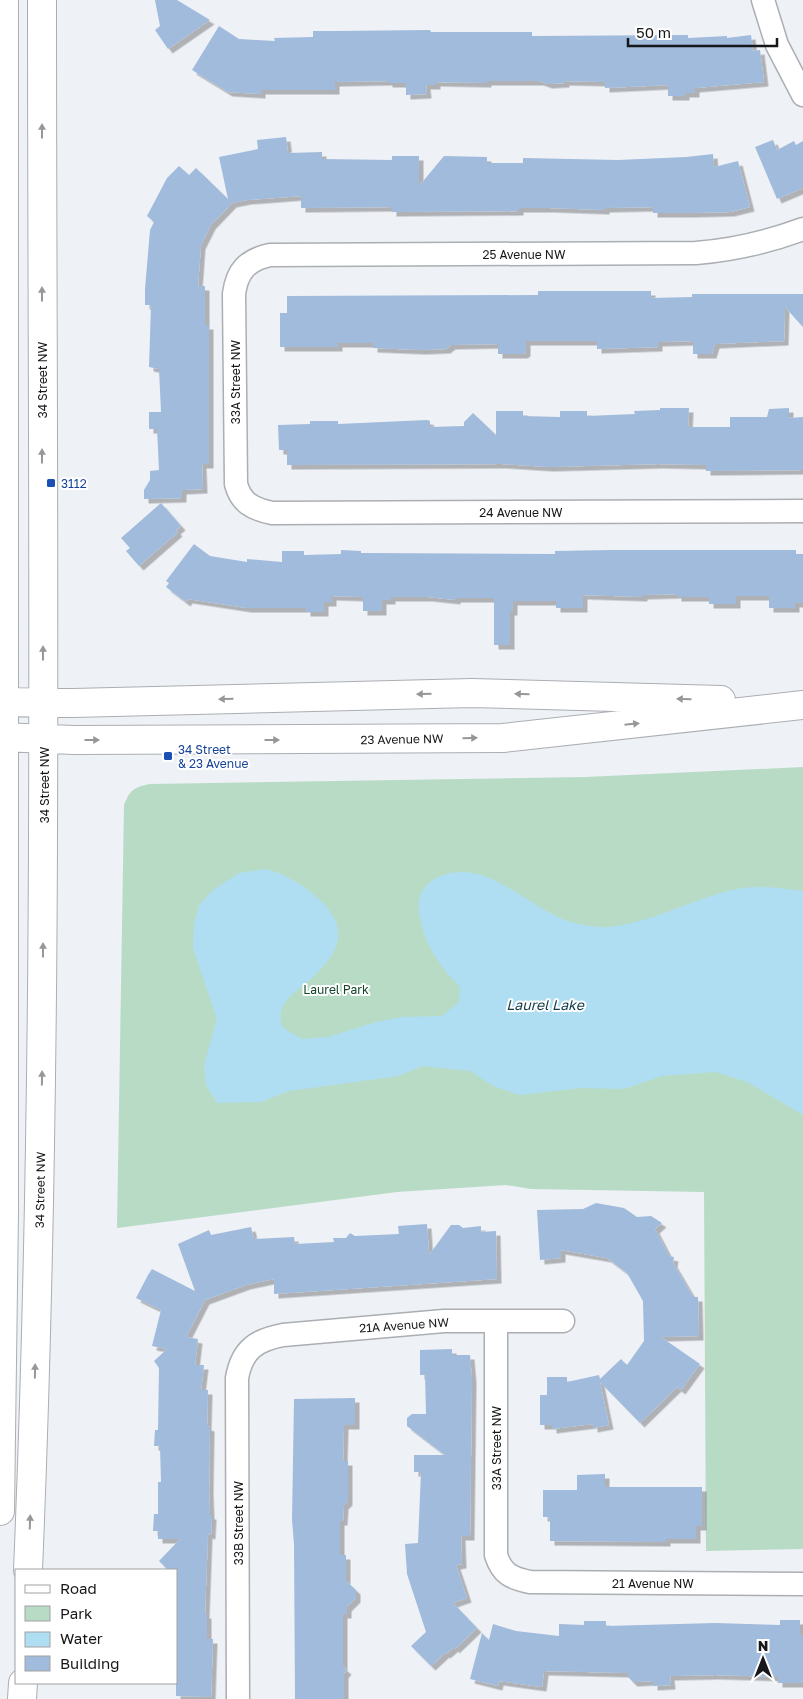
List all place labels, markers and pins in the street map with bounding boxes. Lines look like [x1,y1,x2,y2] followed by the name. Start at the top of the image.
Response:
[61,476,87,491] place label: 3112
[45,477,57,489] marker: 3112
[178,742,248,771] place label: 34 Street & 23 Avenue
[162,750,174,762] marker: 34 Street & 23 Avenue

